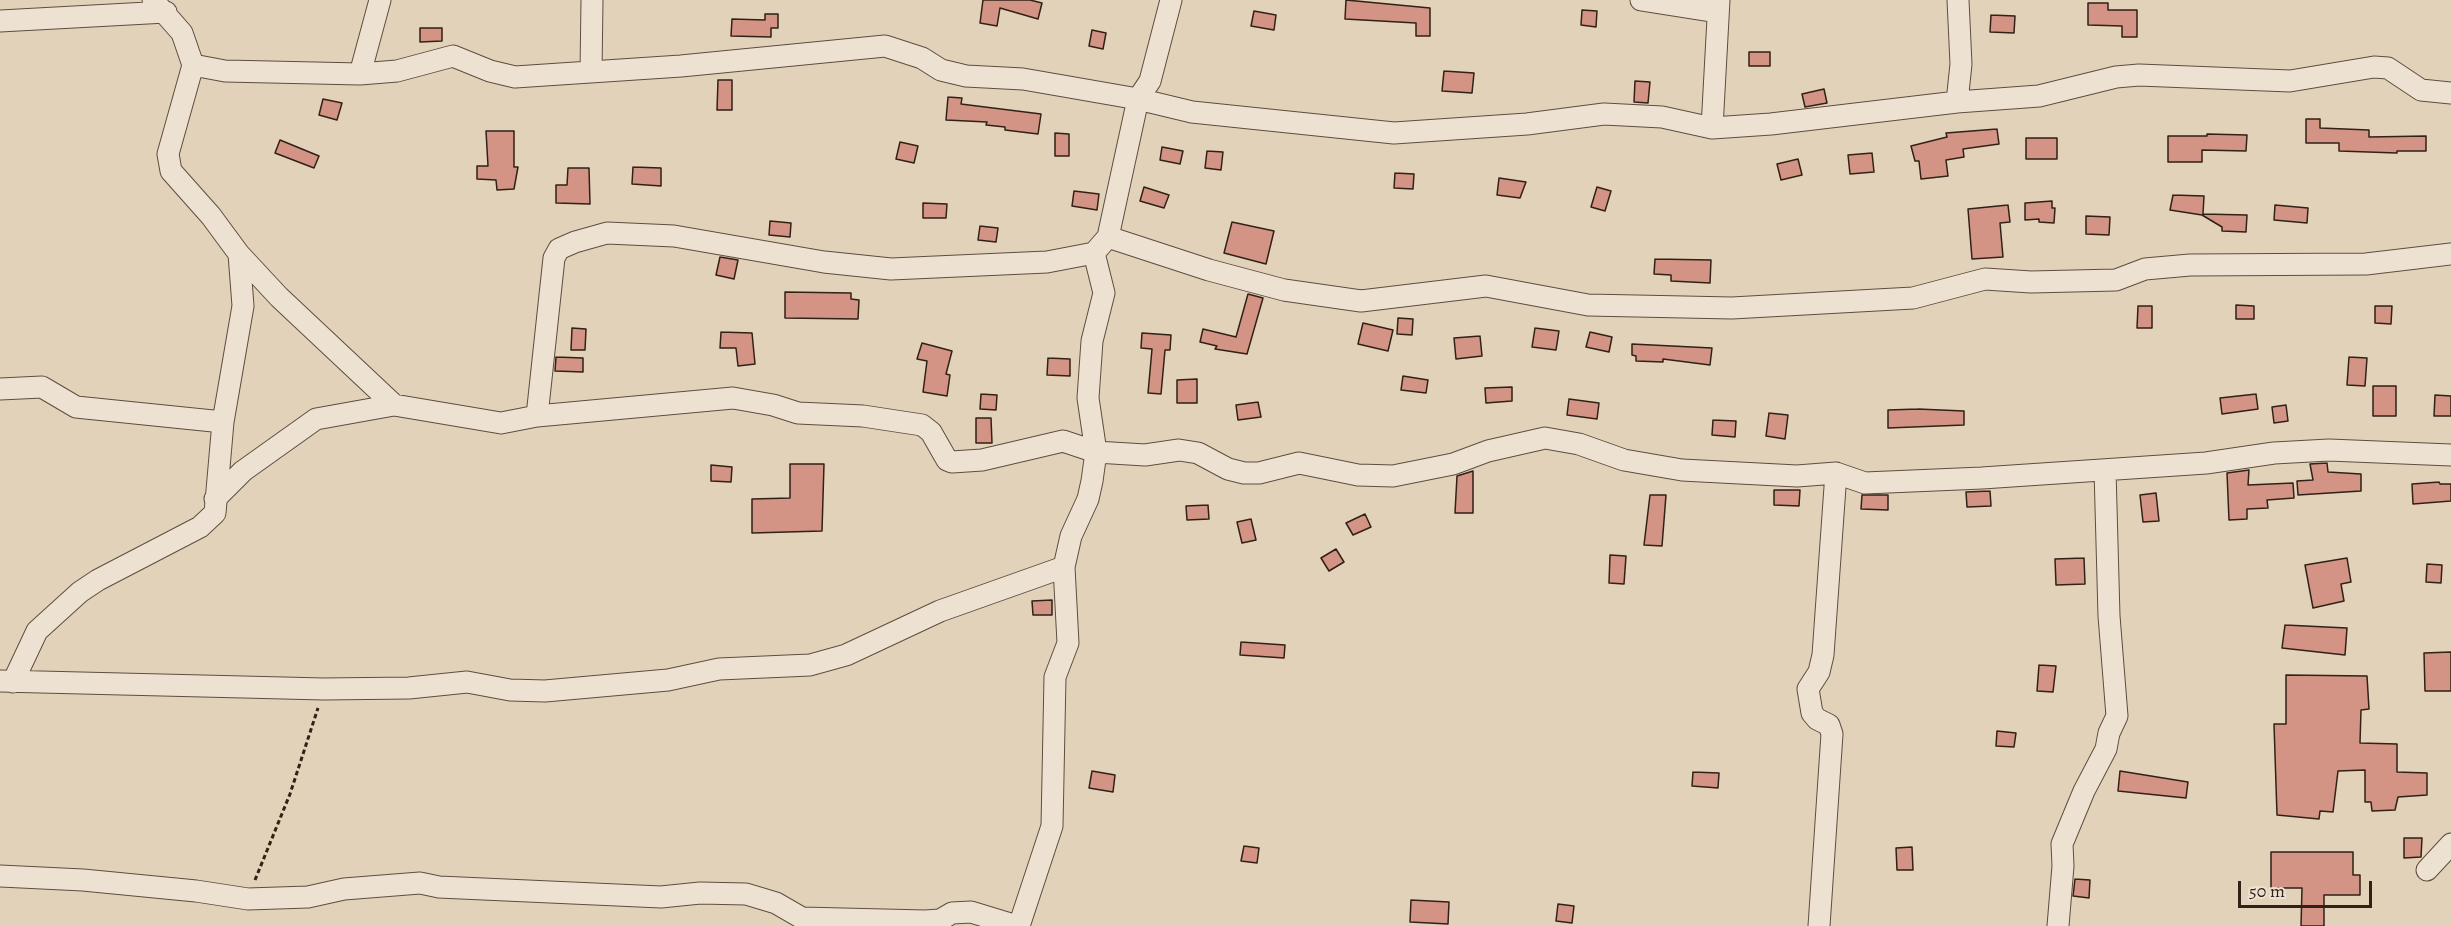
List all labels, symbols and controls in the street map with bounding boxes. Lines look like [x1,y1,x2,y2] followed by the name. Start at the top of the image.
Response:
[2241,869,2374,907] scale bar
[2249,879,2285,903] text: 50 m

